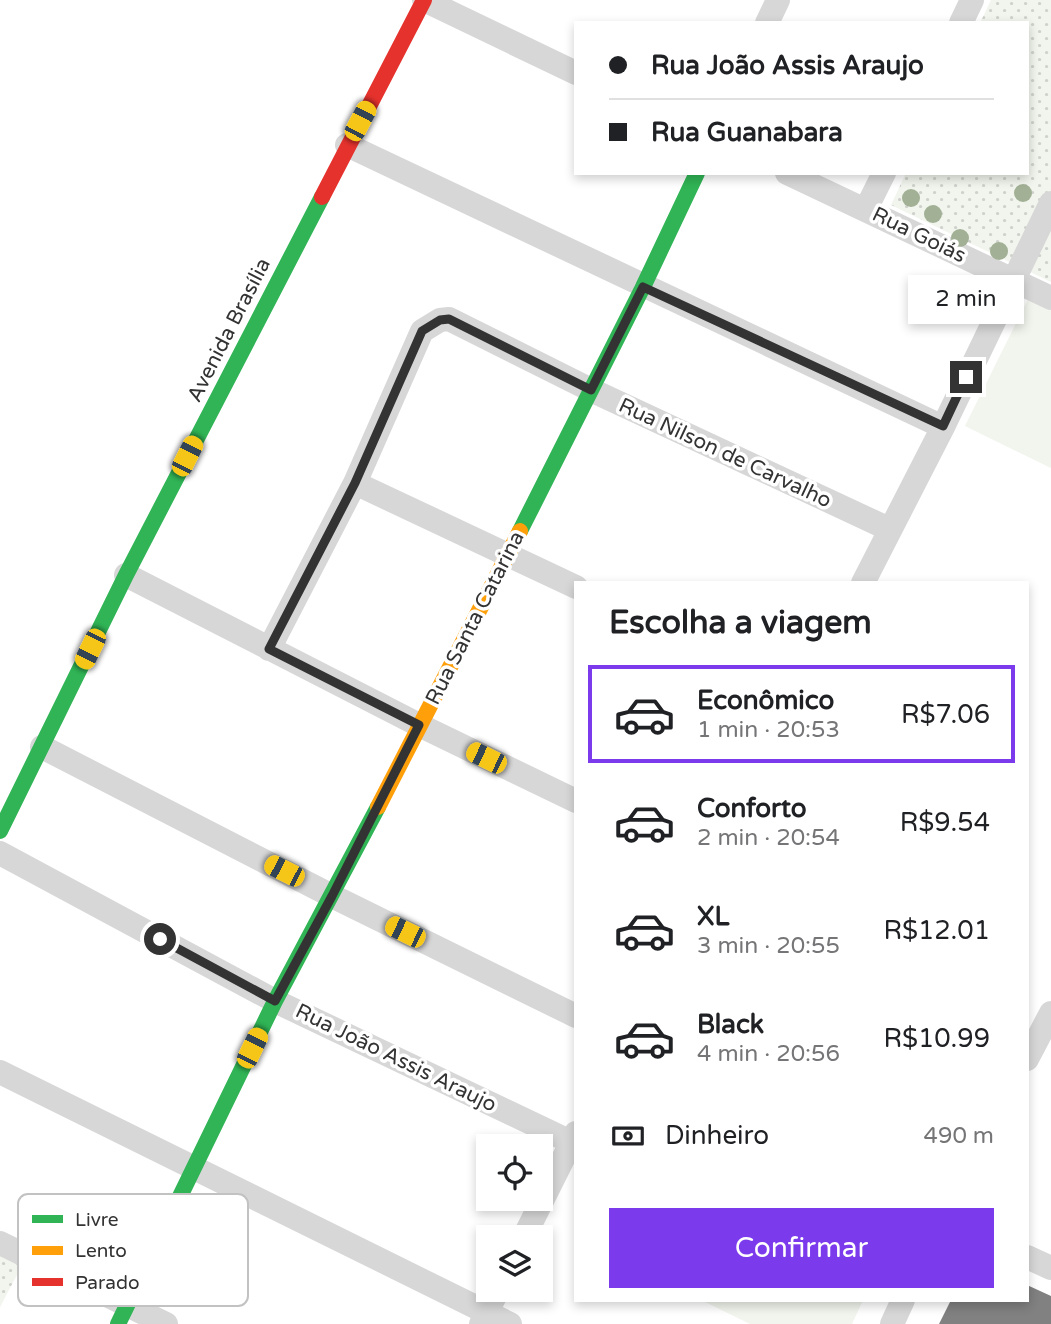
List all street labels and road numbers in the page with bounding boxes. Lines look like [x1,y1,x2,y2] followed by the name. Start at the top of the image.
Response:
[868,202,970,268] street label: Rua Goiás
[182,254,276,406] street label: Avenida Brasília
[615,393,835,513] street label: Rua Nilson de Carvalho
[420,527,530,709] street label: Rua Santa Catarina
[291,998,501,1118] street label: Rua João Assis Araujo

